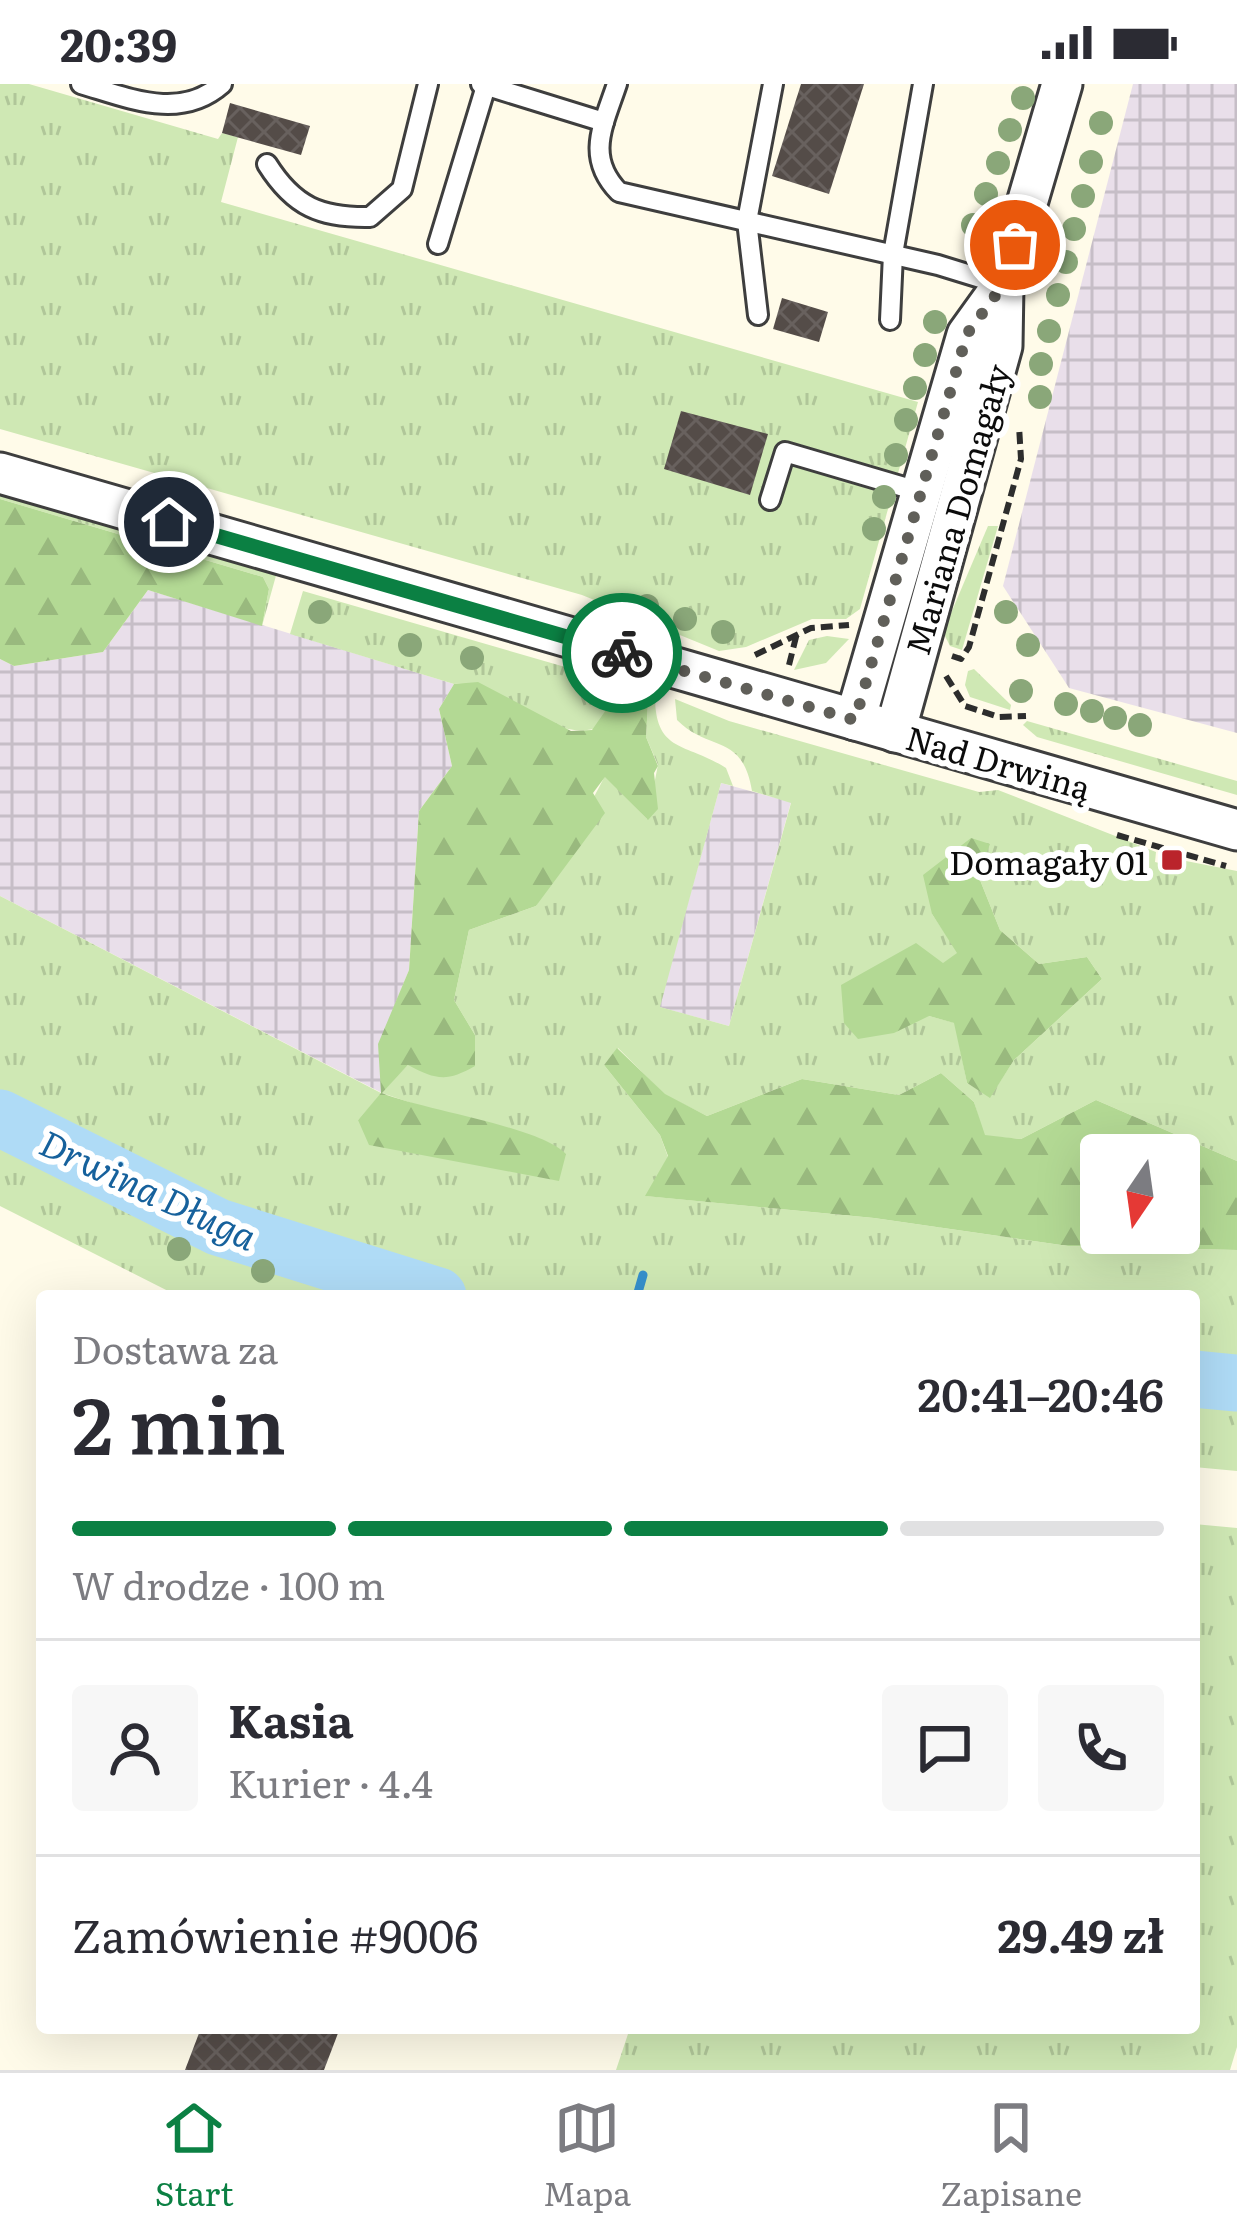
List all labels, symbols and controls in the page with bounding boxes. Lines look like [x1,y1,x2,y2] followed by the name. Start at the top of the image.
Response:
[60,9,177,76] text: 20:39
[964,194,1066,296] pin
[982,212,1048,278] icon: bag
[891,358,1021,660] street label: Mariana Domagały
[118,471,220,573] pin
[136,489,202,555] icon: home
[562,593,682,713] courier
[589,620,655,686] icon: bike
[901,711,1097,811] street label: Nad Drwiną
[949,836,1148,885] place label: Domagały 01
[1159,847,1185,873] marker: Domagały 01
[32,1115,266,1262] water label: Drwina Długa
[1080,1134,1200,1254] north arrow
[1080,1134,1200,1254] map controls
[72,1318,278,1376] text: Dostawa za
[918,1359,1164,1426] text: 20:41–20:46
[72,1363,286,1479] text: 2 min
[72,1554,385,1612] text: W drodze · 100 m
[72,1685,198,1811] button: person
[228,1685,354,1752] text: Kasia
[882,1685,1008,1811] button: chat
[1038,1685,1164,1811] button: phone
[228,1752,433,1810] text: Kurier · 4.4
[72,1900,478,1967] text: Zamówienie #9006
[998,1900,1164,1967] text: 29.49 zł
[155,2095,234,2216] tab: Start
[543,2095,631,2216] tab: Mapa
[941,2095,1082,2216] tab: Zapisane

